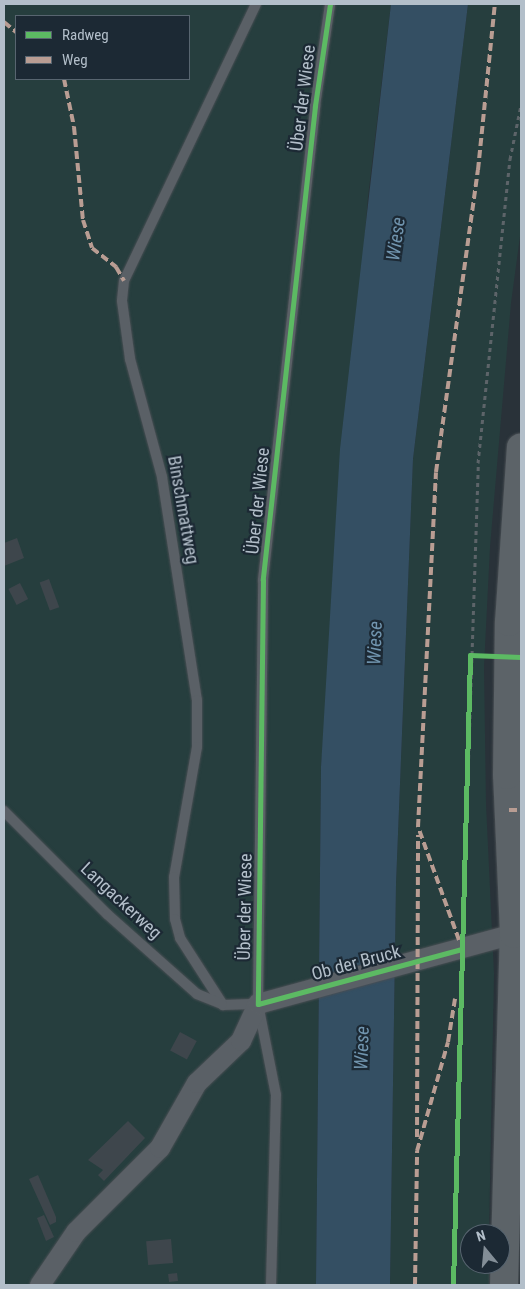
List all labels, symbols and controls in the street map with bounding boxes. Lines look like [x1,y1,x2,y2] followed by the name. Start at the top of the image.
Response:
[15,15,190,80] legend
[62,26,109,44] text: Radweg
[286,44,320,152] street label: Über der Wiese
[62,51,88,69] text: Weg
[382,216,410,262] water label: Wiese
[242,447,274,555] street label: Über der Wiese
[163,454,203,566] street label: Binschmattweg
[363,621,387,665] water label: Wiese
[233,853,257,961] street label: Über der Wiese
[76,858,166,944] street label: Langackerweg
[309,941,403,985] street label: Ob der Bruck
[350,1026,374,1070] water label: Wiese
[460,1224,510,1274] north arrow
[474,1227,487,1245] text: N

